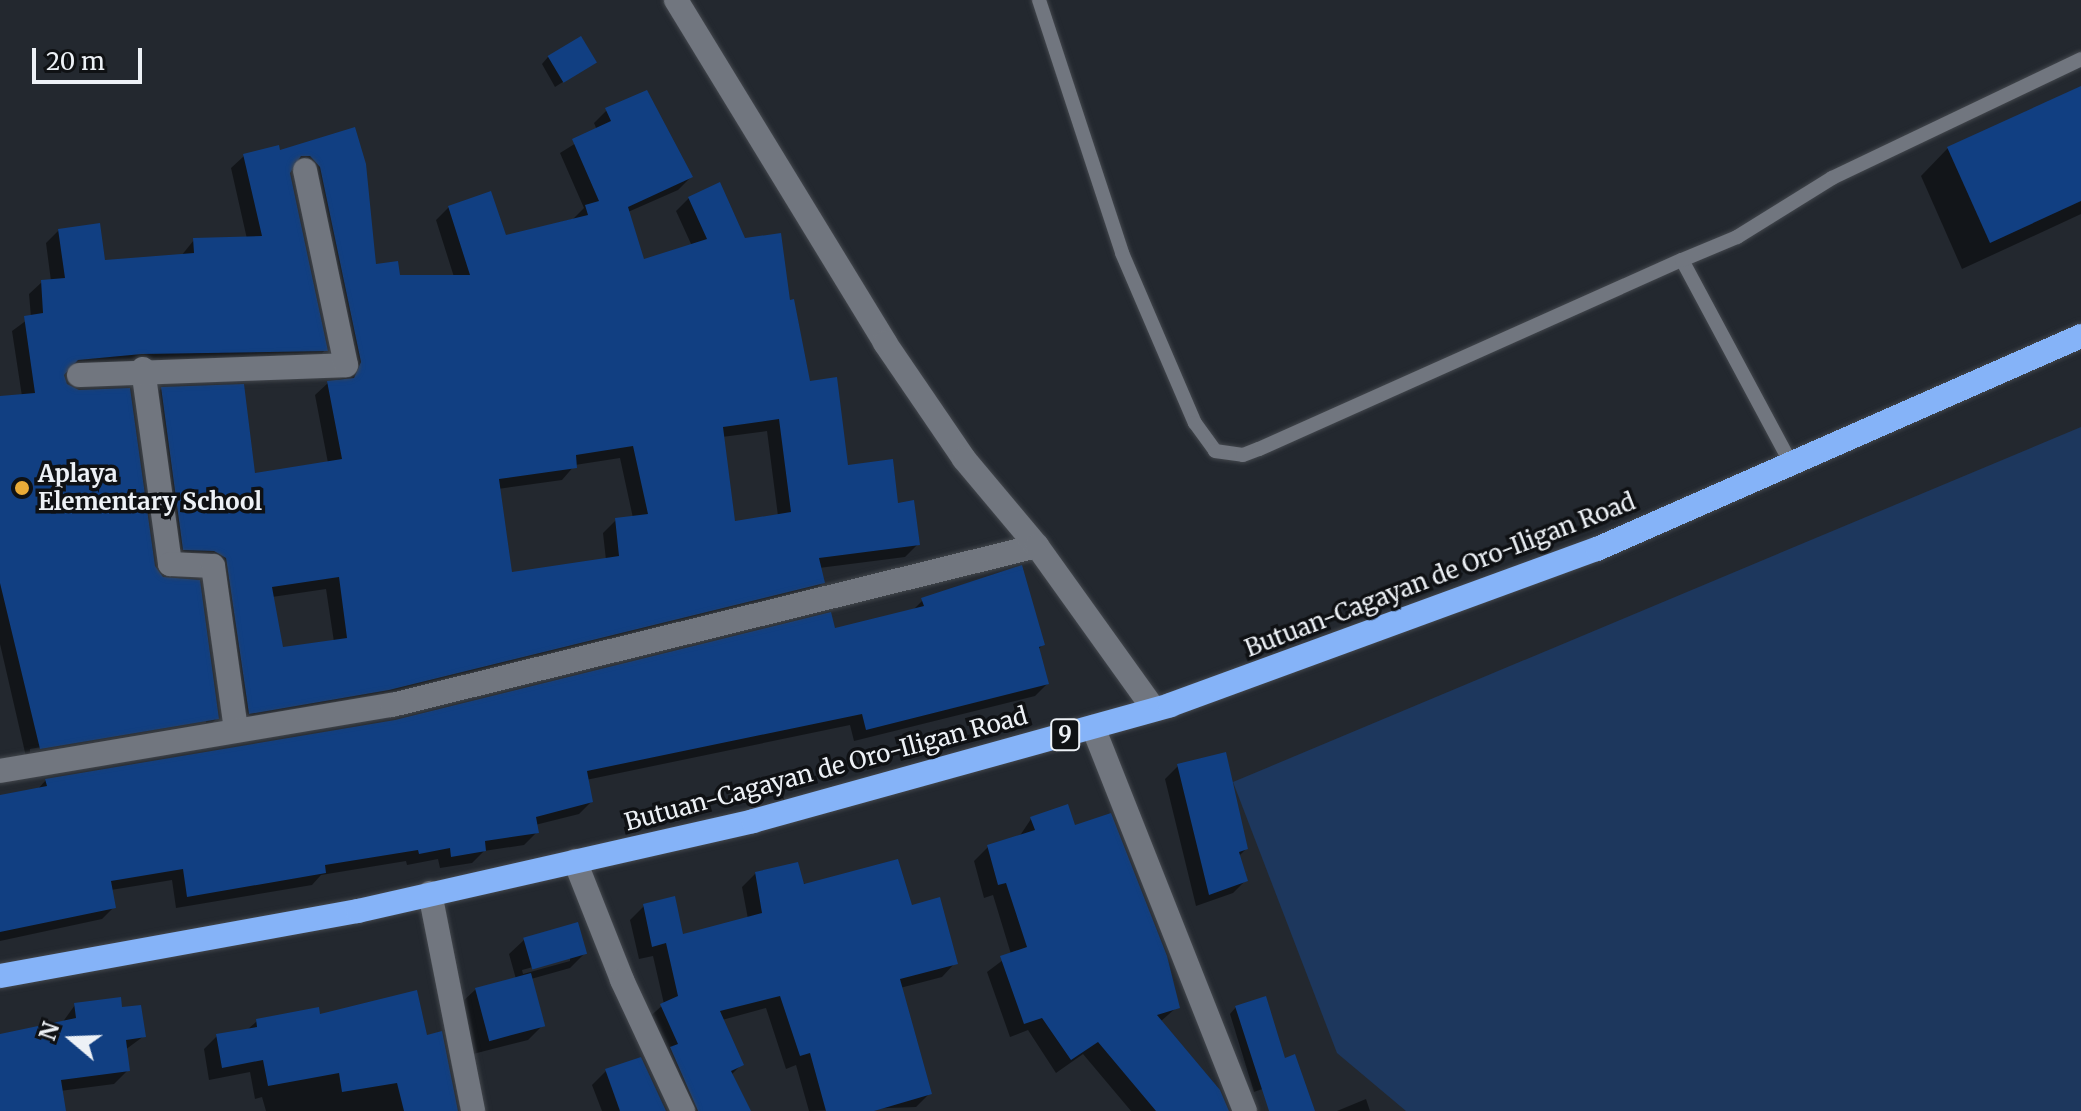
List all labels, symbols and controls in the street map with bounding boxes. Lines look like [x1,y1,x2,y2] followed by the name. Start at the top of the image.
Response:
[36,32,146,82] scale bar
[46,46,105,77] text: 20 m
[38,460,262,516] place label: Aplaya Elementary School
[13,479,31,497] marker: Aplaya Elementary School
[1241,487,1639,663] street label: Butuan-Cagayan de Oro-Iligan Road
[621,701,1031,837] street label: Butuan-Cagayan de Oro-Iligan Road
[1049,717,1081,753] road number: 9
[32,999,112,1079] north arrow
[33,1018,65,1044] text: N

